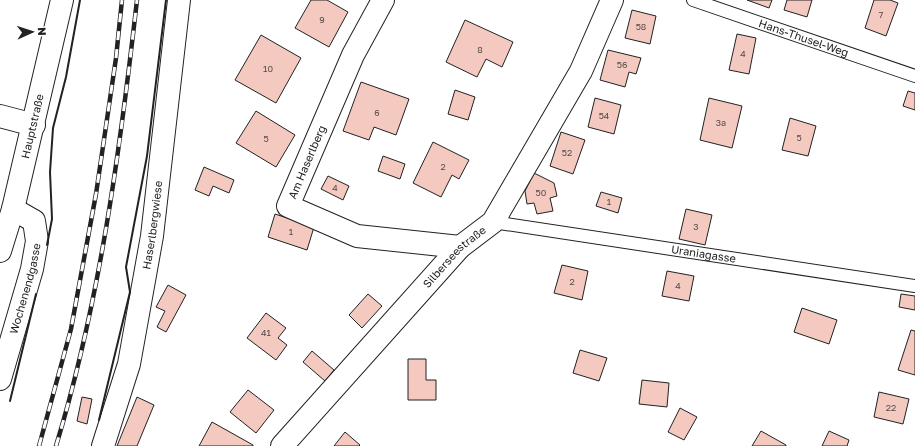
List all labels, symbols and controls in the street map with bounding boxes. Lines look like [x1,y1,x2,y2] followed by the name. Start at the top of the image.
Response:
[879,9,884,20] house number: 7
[12,12,52,52] north arrow
[319,14,325,25] house number: 9
[757,16,850,59] street label: Hans-Thusel-Weg
[636,21,646,32] house number: 58
[36,27,49,36] text: N
[477,44,483,55] house number: 8
[740,48,746,59] house number: 4
[617,59,627,70] house number: 56
[263,63,273,74] house number: 10
[18,93,46,160] street label: Hauptstraße
[374,107,380,118] house number: 6
[599,110,610,121] house number: 54
[716,117,726,128] house number: 3a
[285,123,328,200] street label: Am Haserlberg
[796,132,802,143] house number: 5
[263,133,269,144] house number: 5
[562,147,572,158] house number: 52
[440,161,446,172] house number: 2
[139,180,164,270] street label: Haserlbergwiese
[332,182,338,193] house number: 4
[536,187,547,198] house number: 50
[607,196,612,207] house number: 1
[693,221,699,232] house number: 3
[420,223,488,290] street label: Silberseestraße
[289,226,294,237] house number: 1
[6,242,43,335] street label: Wochenendgasse
[670,242,737,265] street label: Uraniagasse
[569,276,575,287] house number: 2
[675,280,681,291] house number: 4
[261,327,272,338] house number: 41
[886,402,896,413] house number: 22

